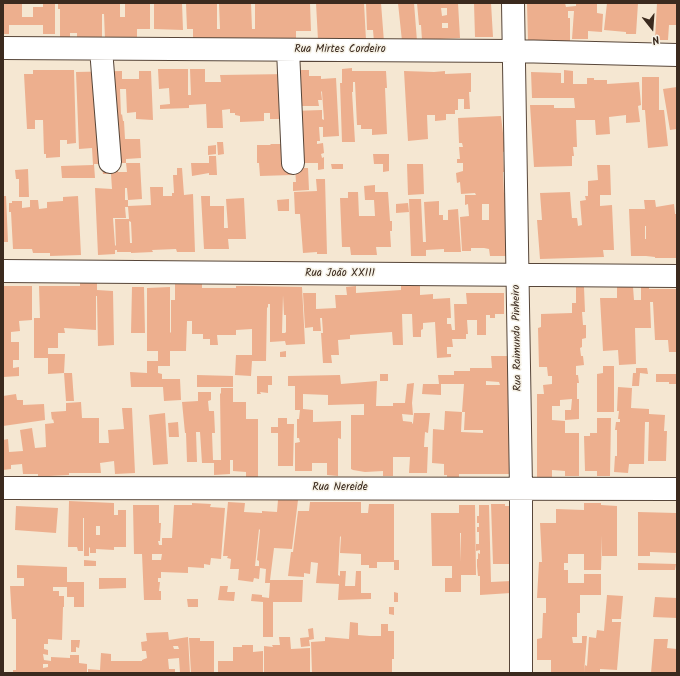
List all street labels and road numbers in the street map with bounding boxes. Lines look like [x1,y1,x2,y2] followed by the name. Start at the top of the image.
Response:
[294,43,386,57] street label: Rua Mirtes Cordeiro
[305,267,375,281] street label: Rua João XXIII
[510,284,526,392] street label: Rua Raimundo Pinheiro
[312,481,368,495] street label: Rua Nereide

